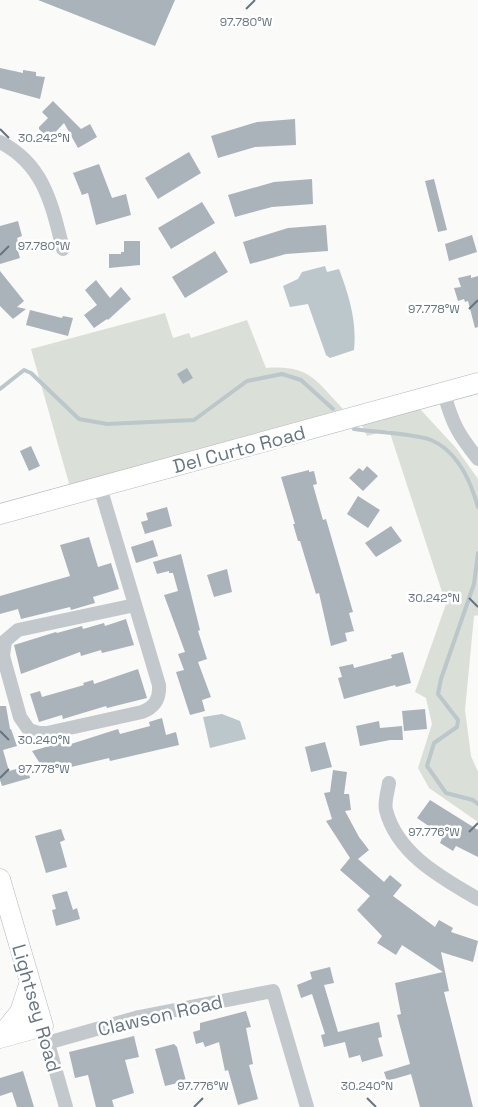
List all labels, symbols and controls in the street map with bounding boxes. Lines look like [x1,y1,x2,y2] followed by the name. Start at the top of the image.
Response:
[220,14,273,30] text: 97.780°W
[18,130,70,146] text: 30.242°N
[18,238,71,254] text: 97.780°W
[408,301,460,317] text: 97.778°W
[170,420,308,479] street label: Del Curto Road
[408,590,460,606] text: 30.242°N
[18,732,70,748] text: 30.240°N
[18,761,70,777] text: 97.778°W
[408,824,460,840] text: 97.776°W
[6,941,67,1075] street label: Lightsey Road
[95,989,225,1042] street label: Clawson Road
[177,1078,229,1094] text: 97.776°W
[341,1078,393,1094] text: 30.240°N

